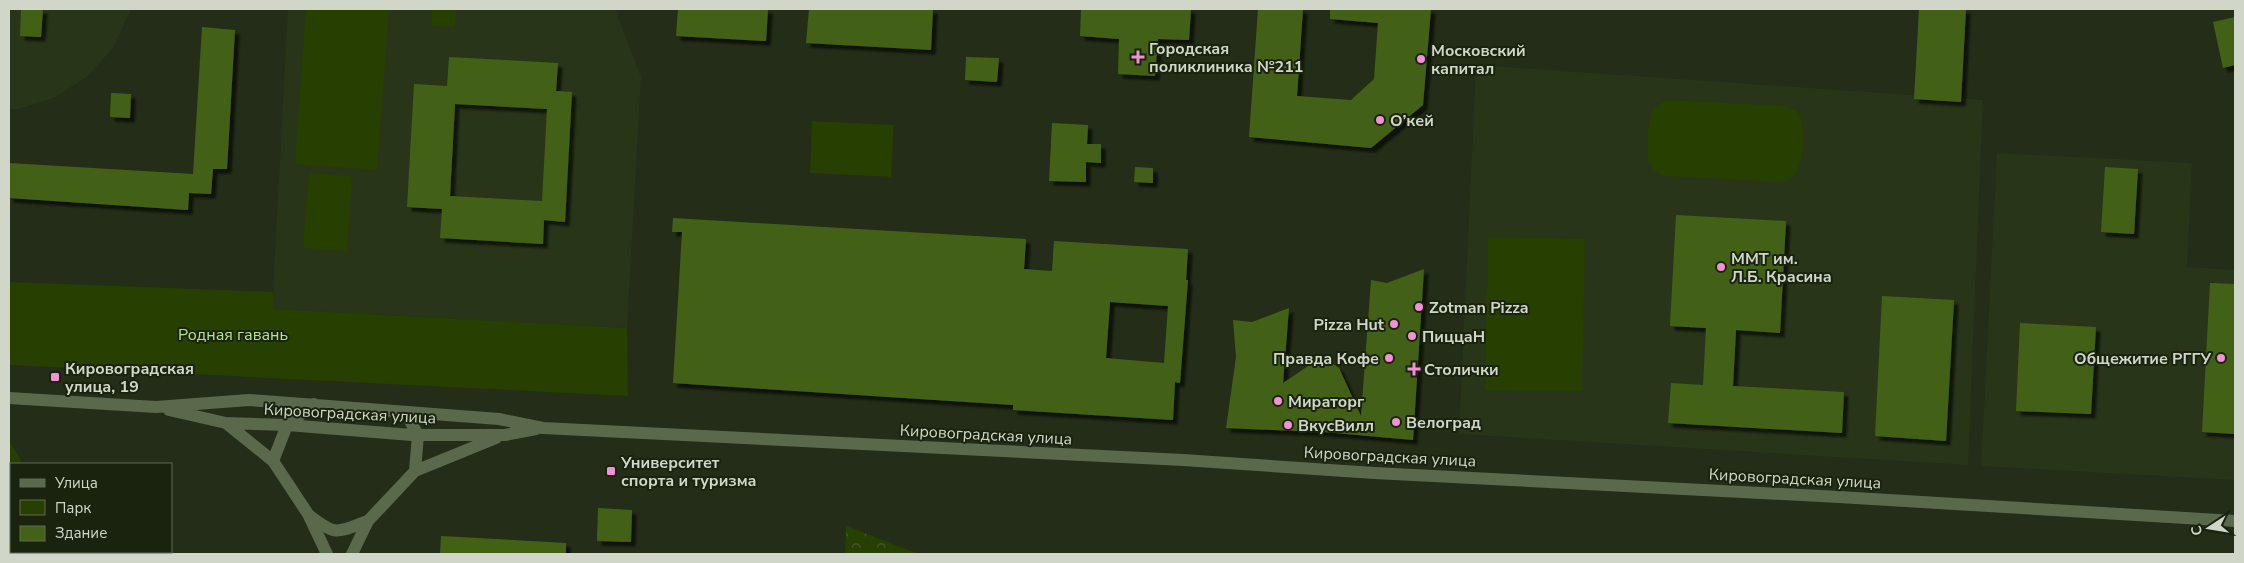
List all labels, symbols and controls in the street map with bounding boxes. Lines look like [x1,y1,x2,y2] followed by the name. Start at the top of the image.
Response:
[1149,38,1303,78] place label: Городская поликлиника №211
[1431,40,1526,80] place label: Московский капитал
[1131,50,1145,64] marker: Городская поликлиника №211
[1415,53,1427,65] marker: Московский капитал
[1390,110,1434,132] place label: О’кей
[1374,114,1386,126] marker: О’кей
[1731,248,1832,288] place label: ММТ им. Л.Б. Красина
[1715,261,1727,273] marker: ММТ им. Л.Б. Красина
[1429,297,1529,319] place label: Zotman Pizza
[1413,301,1425,313] marker: Zotman Pizza
[1314,314,1385,336] place label: Pizza Hut
[1388,318,1400,330] marker: Pizza Hut
[178,324,288,346] park label: Родная гавань
[1422,326,1485,348] place label: ПиццаН
[1406,330,1418,342] marker: ПиццаН
[1273,348,1379,370] place label: Правда Кофе
[2074,348,2211,370] place label: Общежитие РГГУ
[1383,352,1395,364] marker: Правда Кофе
[2215,352,2227,364] marker: Общежитие РГГУ
[65,358,194,398] place label: Кировоградская улица, 19
[1424,359,1499,381] place label: Столички
[1408,363,1420,375] marker: Столички
[49,371,61,383] marker: Кировоградская улица, 19
[1288,391,1365,413] place label: Мираторг
[1272,395,1284,407] marker: Мираторг
[263,399,437,429] street label: Кировоградская улица
[1406,412,1481,434] place label: Велоград
[1298,415,1374,437] place label: ВкусВилл
[1390,416,1402,428] marker: Велоград
[1282,419,1294,431] marker: ВкусВилл
[899,420,1073,450] street label: Кировоградская улица
[1303,442,1477,472] street label: Кировоградская улица
[620,452,757,492] place label: Университет спорта и туризма
[10,463,172,553] legend
[1708,464,1882,494] street label: Кировоградская улица
[605,465,617,477] marker: Университет спорта и туризма
[54,473,98,493] text: Улица
[55,498,91,518] text: Парк
[2184,503,2234,553] north arrow
[55,523,107,543] text: Здание
[2186,523,2207,537] text: С

